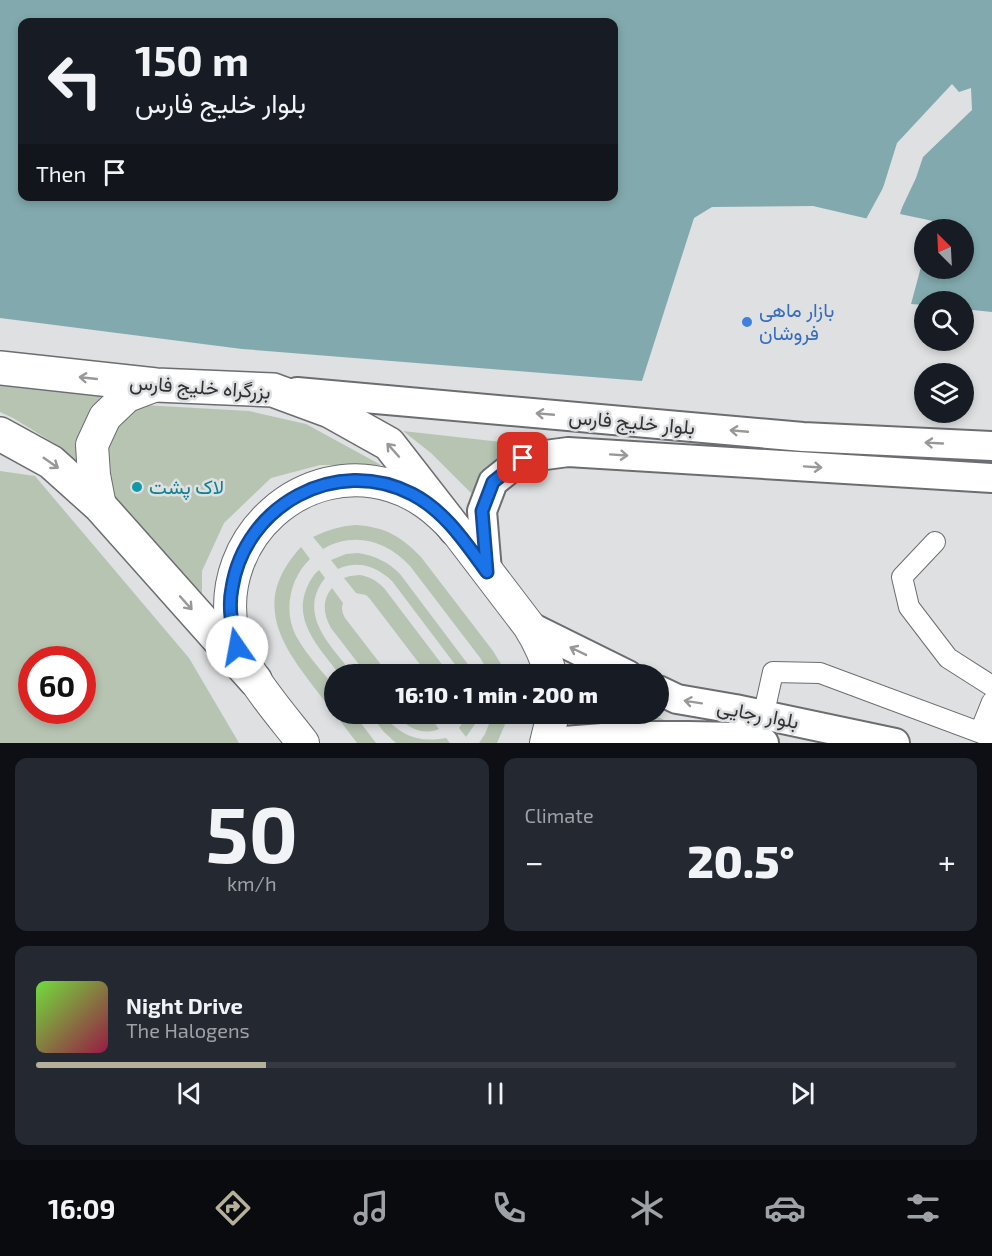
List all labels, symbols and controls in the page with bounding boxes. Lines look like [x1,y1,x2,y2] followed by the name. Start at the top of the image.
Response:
[135,34,249,84] text: 150 m
[36,42,114,120] icon: left
[135,86,306,118] text: بلوار خلیج فارس
[98,156,131,189] icon: arrive
[36,160,86,186] text: Then
[914,219,974,279] north arrow
[914,219,974,423] map controls
[914,291,974,351] button: search
[759,297,834,346] place label: بازار ماهی فروشان
[740,315,754,329] marker: بازار ماهی فروشان
[914,363,974,423] button: layers
[128,369,272,406] street label: بزرگراه خلیج فارس
[79,372,98,383] one-way arrow
[568,404,696,441] street label: بلوار خلیج فارس
[535,408,555,419] one-way arrow
[730,425,749,436] one-way arrow
[497,432,548,483] pin
[924,438,944,449] one-way arrow
[506,441,539,474] icon: arrive
[386,443,400,458] one-way arrow
[608,450,628,461] one-way arrow
[42,457,58,469] one-way arrow
[803,462,823,473] one-way arrow
[149,474,224,501] place label: لاک پشت
[130,480,144,494] marker: لاک پشت
[179,595,193,610] one-way arrow
[205,615,269,679] position arrow
[570,644,588,656] one-way arrow
[18,646,96,724] speed limit sign: 60
[395,681,598,707] text: 16:10 · 1 min · 200 m
[715,693,801,735] street label: بلوار رجایی
[684,696,704,707] one-way arrow
[206,785,298,879] text: 50
[525,803,594,827] text: Climate
[687,833,794,887] text: 20.5°
[525,841,544,881] text: −
[938,841,956,881] text: +
[227,871,277,895] text: km/h
[126,992,243,1018] text: Night Drive
[126,1018,250,1042] text: The Halogens
[173,1077,206,1110] icon: previous
[479,1077,512,1110] icon: pause
[786,1077,819,1110] icon: next
[212,1187,254,1229] icon: directions
[350,1187,392,1229] icon: music
[488,1187,530,1229] icon: phone
[626,1187,668,1229] icon: climate
[764,1187,806,1229] icon: car
[902,1187,944,1229] icon: filters
[48,1192,116,1224] text: 16:09

